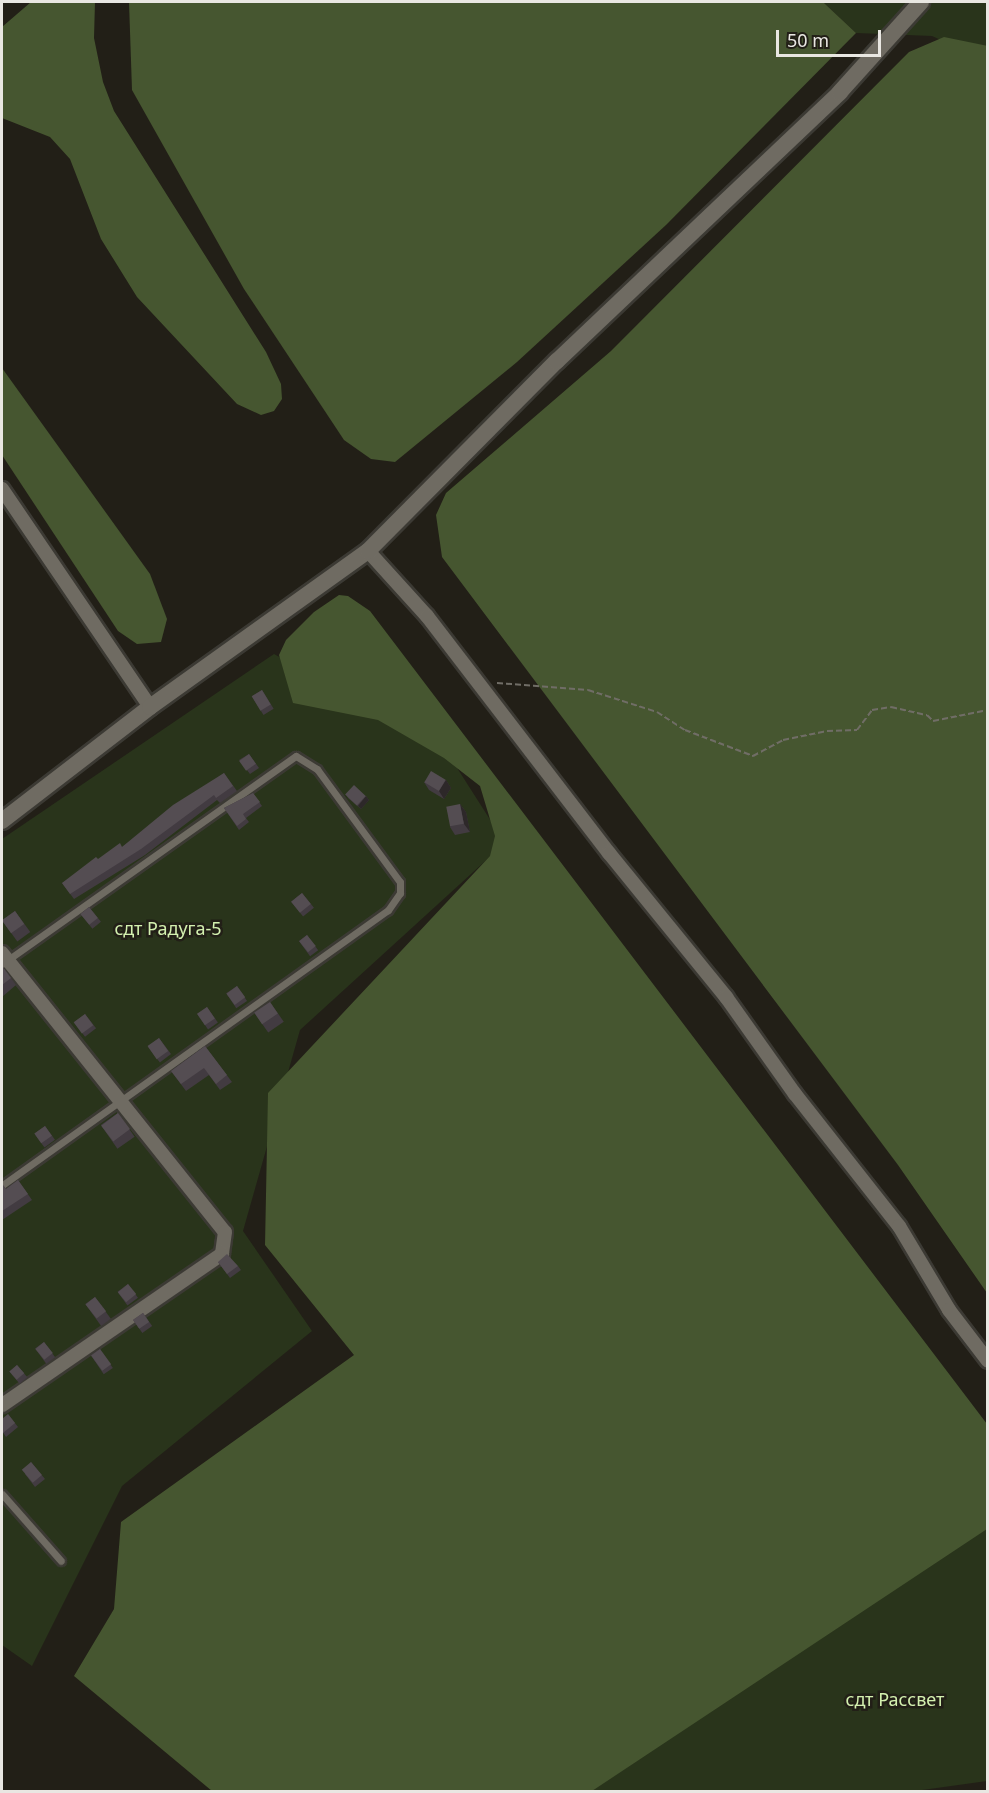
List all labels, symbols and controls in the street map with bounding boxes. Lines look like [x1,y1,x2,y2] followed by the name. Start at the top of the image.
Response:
[779,18,884,56] scale bar
[787,28,829,52] text: 50 m
[114,917,222,939] park label: сдт Радуга-5
[846,1688,944,1710] park label: сдт Рассвет

